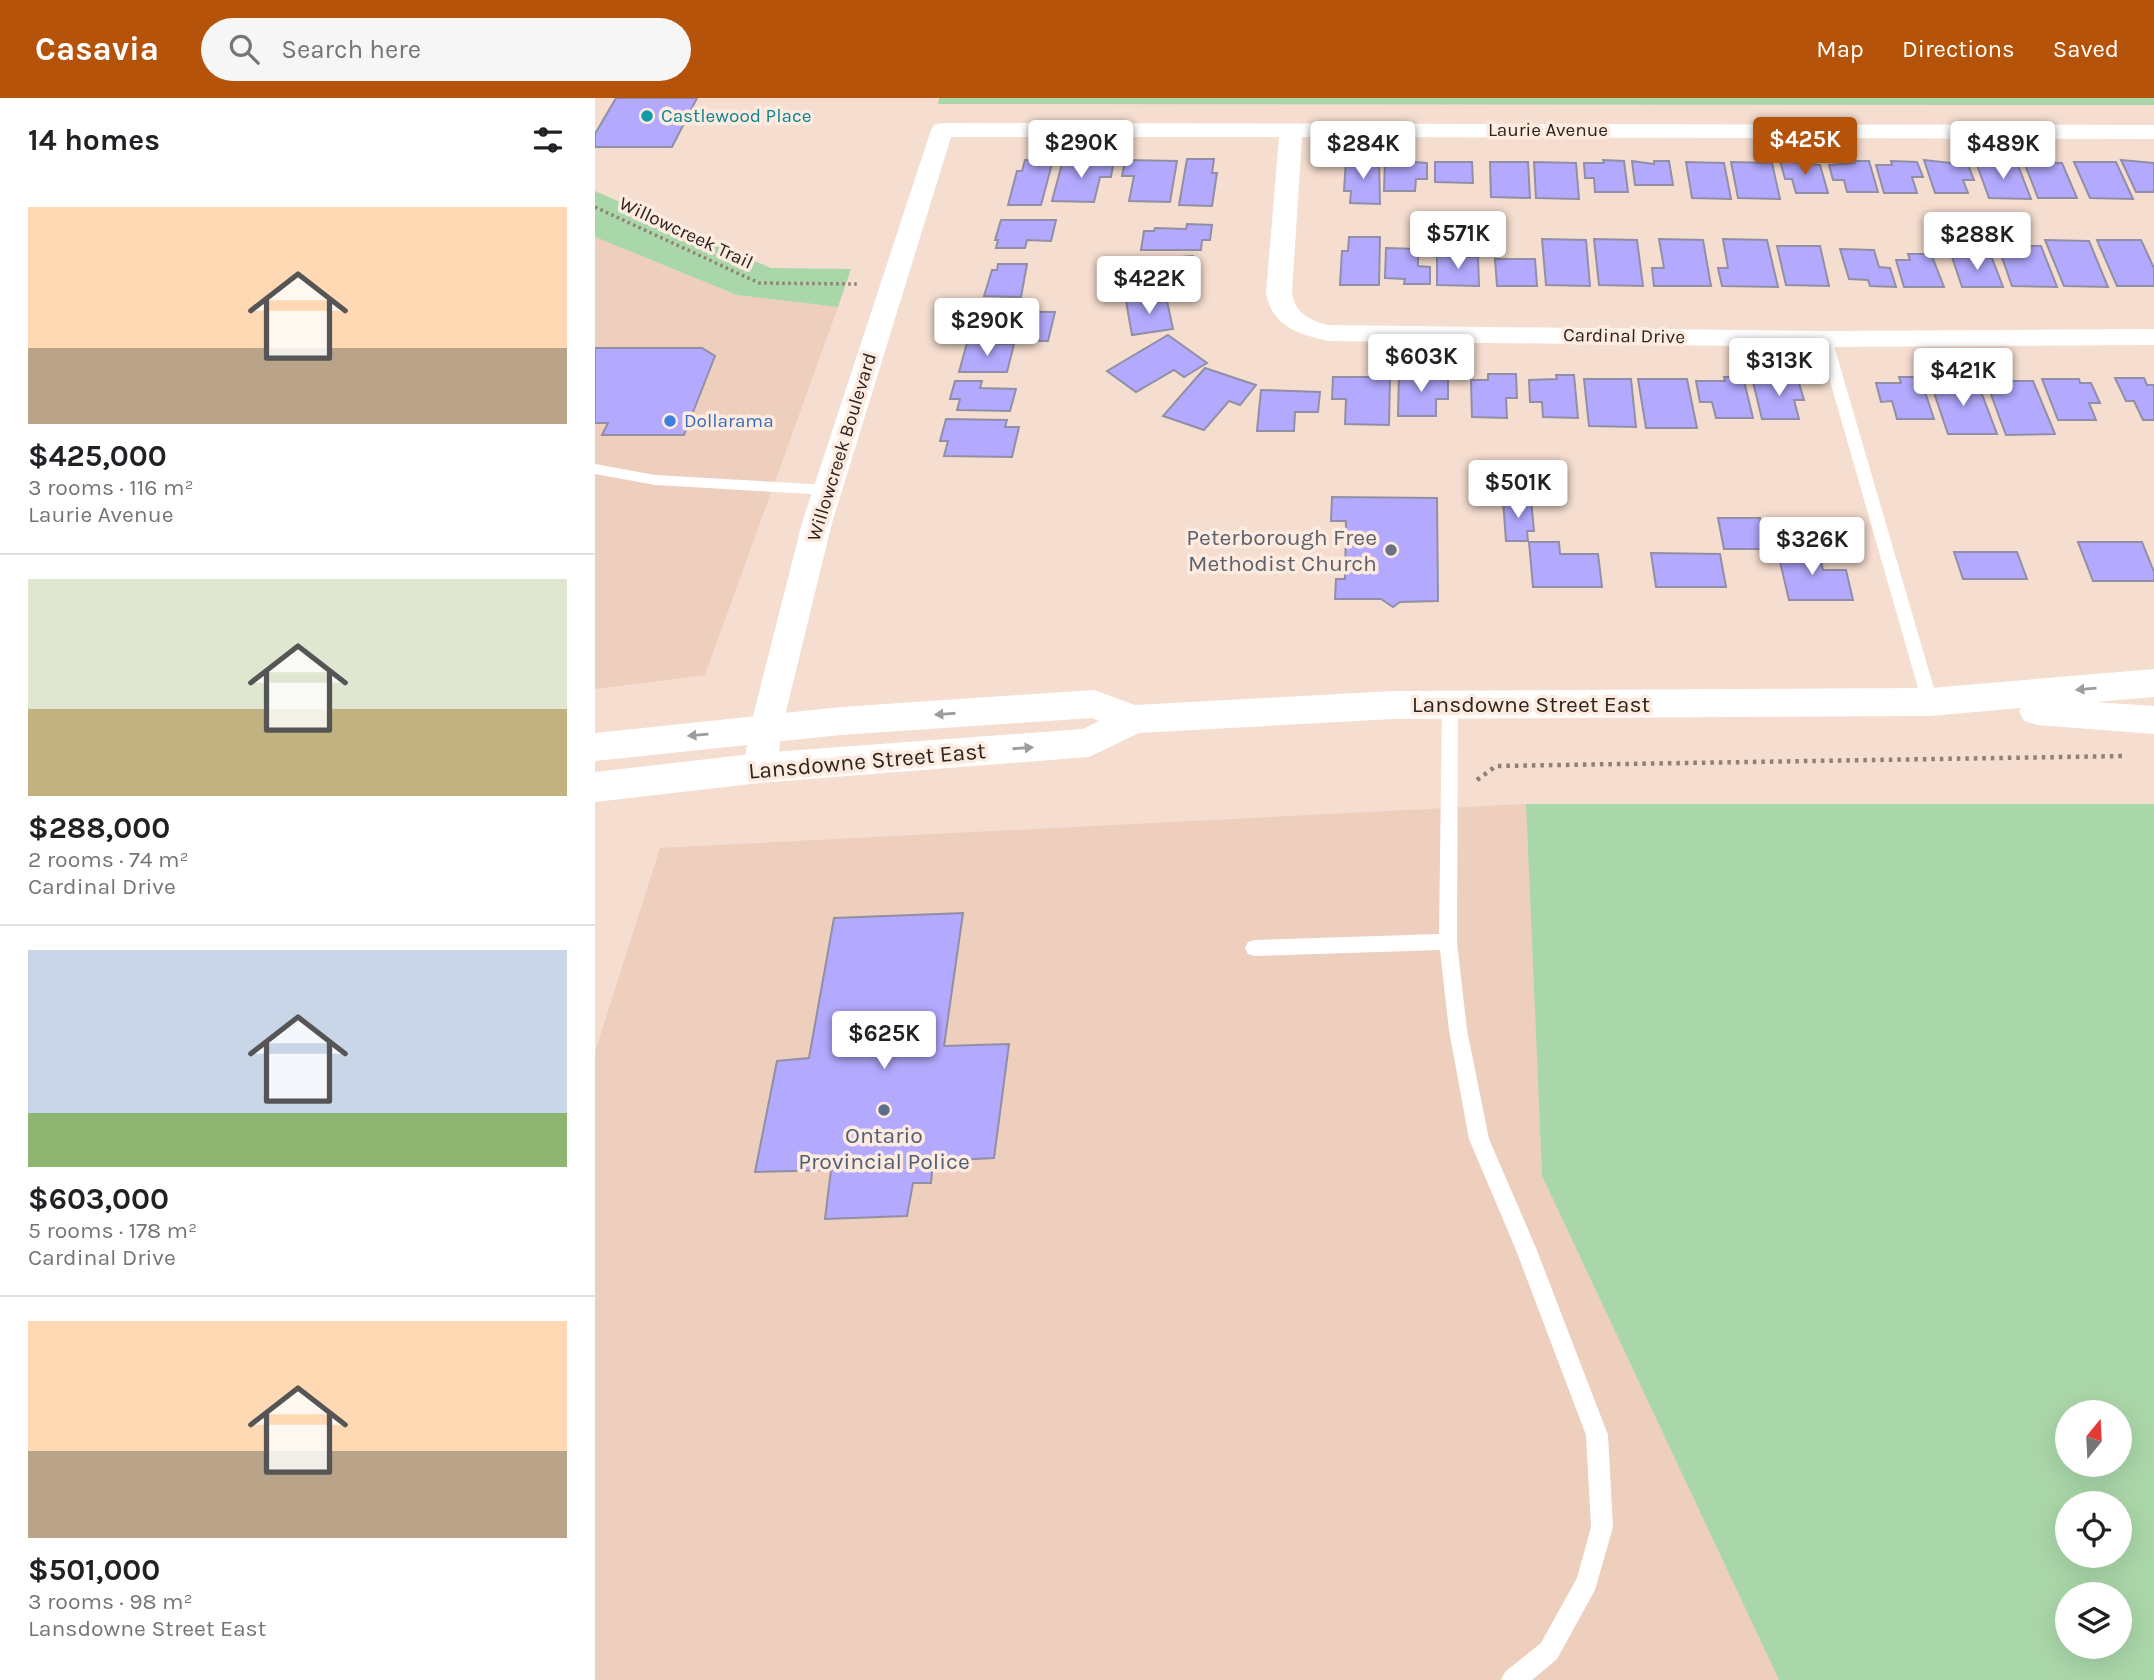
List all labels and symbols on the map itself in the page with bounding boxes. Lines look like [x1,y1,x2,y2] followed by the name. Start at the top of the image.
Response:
[661,105,811,127] place label: Castlewood Place
[639,108,655,124] marker: Castlewood Place
[1756,118,1854,177] pin: $425K
[1488,119,1608,141] street label: Laurie Avenue
[1032,120,1130,180] pin: $290K
[1314,122,1412,181] pin: $284K
[1954,122,2052,181] pin: $489K
[616,192,756,274] street label: Willowcreek Trail
[1409,212,1507,271] pin: $571K
[1928,212,2026,272] pin: $288K
[1100,256,1198,316] pin: $422K
[938,299,1036,358] pin: $290K
[1563,324,1685,348] street label: Cardinal Drive
[1372,334,1470,394] pin: $603K
[1730,338,1828,398] pin: $313K
[1914,348,2012,408] pin: $421K
[803,350,881,544] street label: Willowcreek Boulevard
[684,410,774,432] place label: Dollarama
[662,413,678,429] marker: Dollarama
[1469,460,1567,520] pin: $501K
[1763,518,1861,577] pin: $326K
[1186,524,1377,577] place label: Peterborough Free Methodist Church
[1383,542,1399,558] marker: Peterborough Free Methodist Church
[2075,684,2097,695] one-way arrow
[1412,691,1651,718] street label: Lansdowne Street East
[934,709,956,720] one-way arrow
[687,730,709,741] one-way arrow
[747,737,987,785] street label: Lansdowne Street East
[1012,742,1034,753] one-way arrow
[835,1012,933,1071] pin: $625K
[876,1102,892,1118] marker: Ontario Provincial Police
[798,1122,970,1175] place label: Ontario Provincial Police
[2055,1400,2131,1477] north arrow

